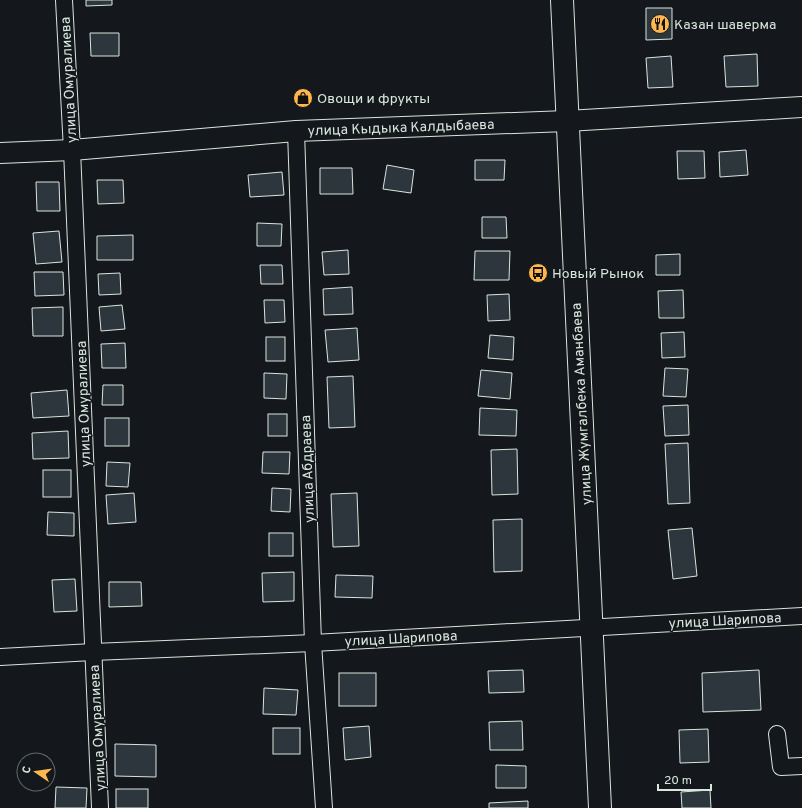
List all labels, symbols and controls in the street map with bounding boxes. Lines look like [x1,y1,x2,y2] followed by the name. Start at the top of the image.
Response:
[649,13,671,35] restaurant icon: Казан шаверма
[58,16,81,143] street label: улица Омуралиева
[674,17,776,34] place label: Казан шаверма
[292,87,314,109] shop icon: Овощи и фрукты
[317,91,430,108] place label: Овощи и фрукты
[307,117,495,140] street label: улица Кыдыка Калдыбаева
[527,262,549,284] bus stop icon: Новый Рынок
[552,266,644,283] place label: Новый Рынок
[569,302,596,505] street label: улица Жумгалбека Аманбаева
[74,341,95,467] street label: улица Омуралиева
[298,415,319,523] street label: улица Абдраева
[668,610,782,633] street label: улица Шарипова
[344,628,458,651] street label: улица Шарипова
[87,664,110,791] street label: улица Омуралиева
[16,752,56,792] north arrow
[20,765,35,775] text: С
[658,766,711,792] scale bar
[664,773,692,789] text: 20 m

